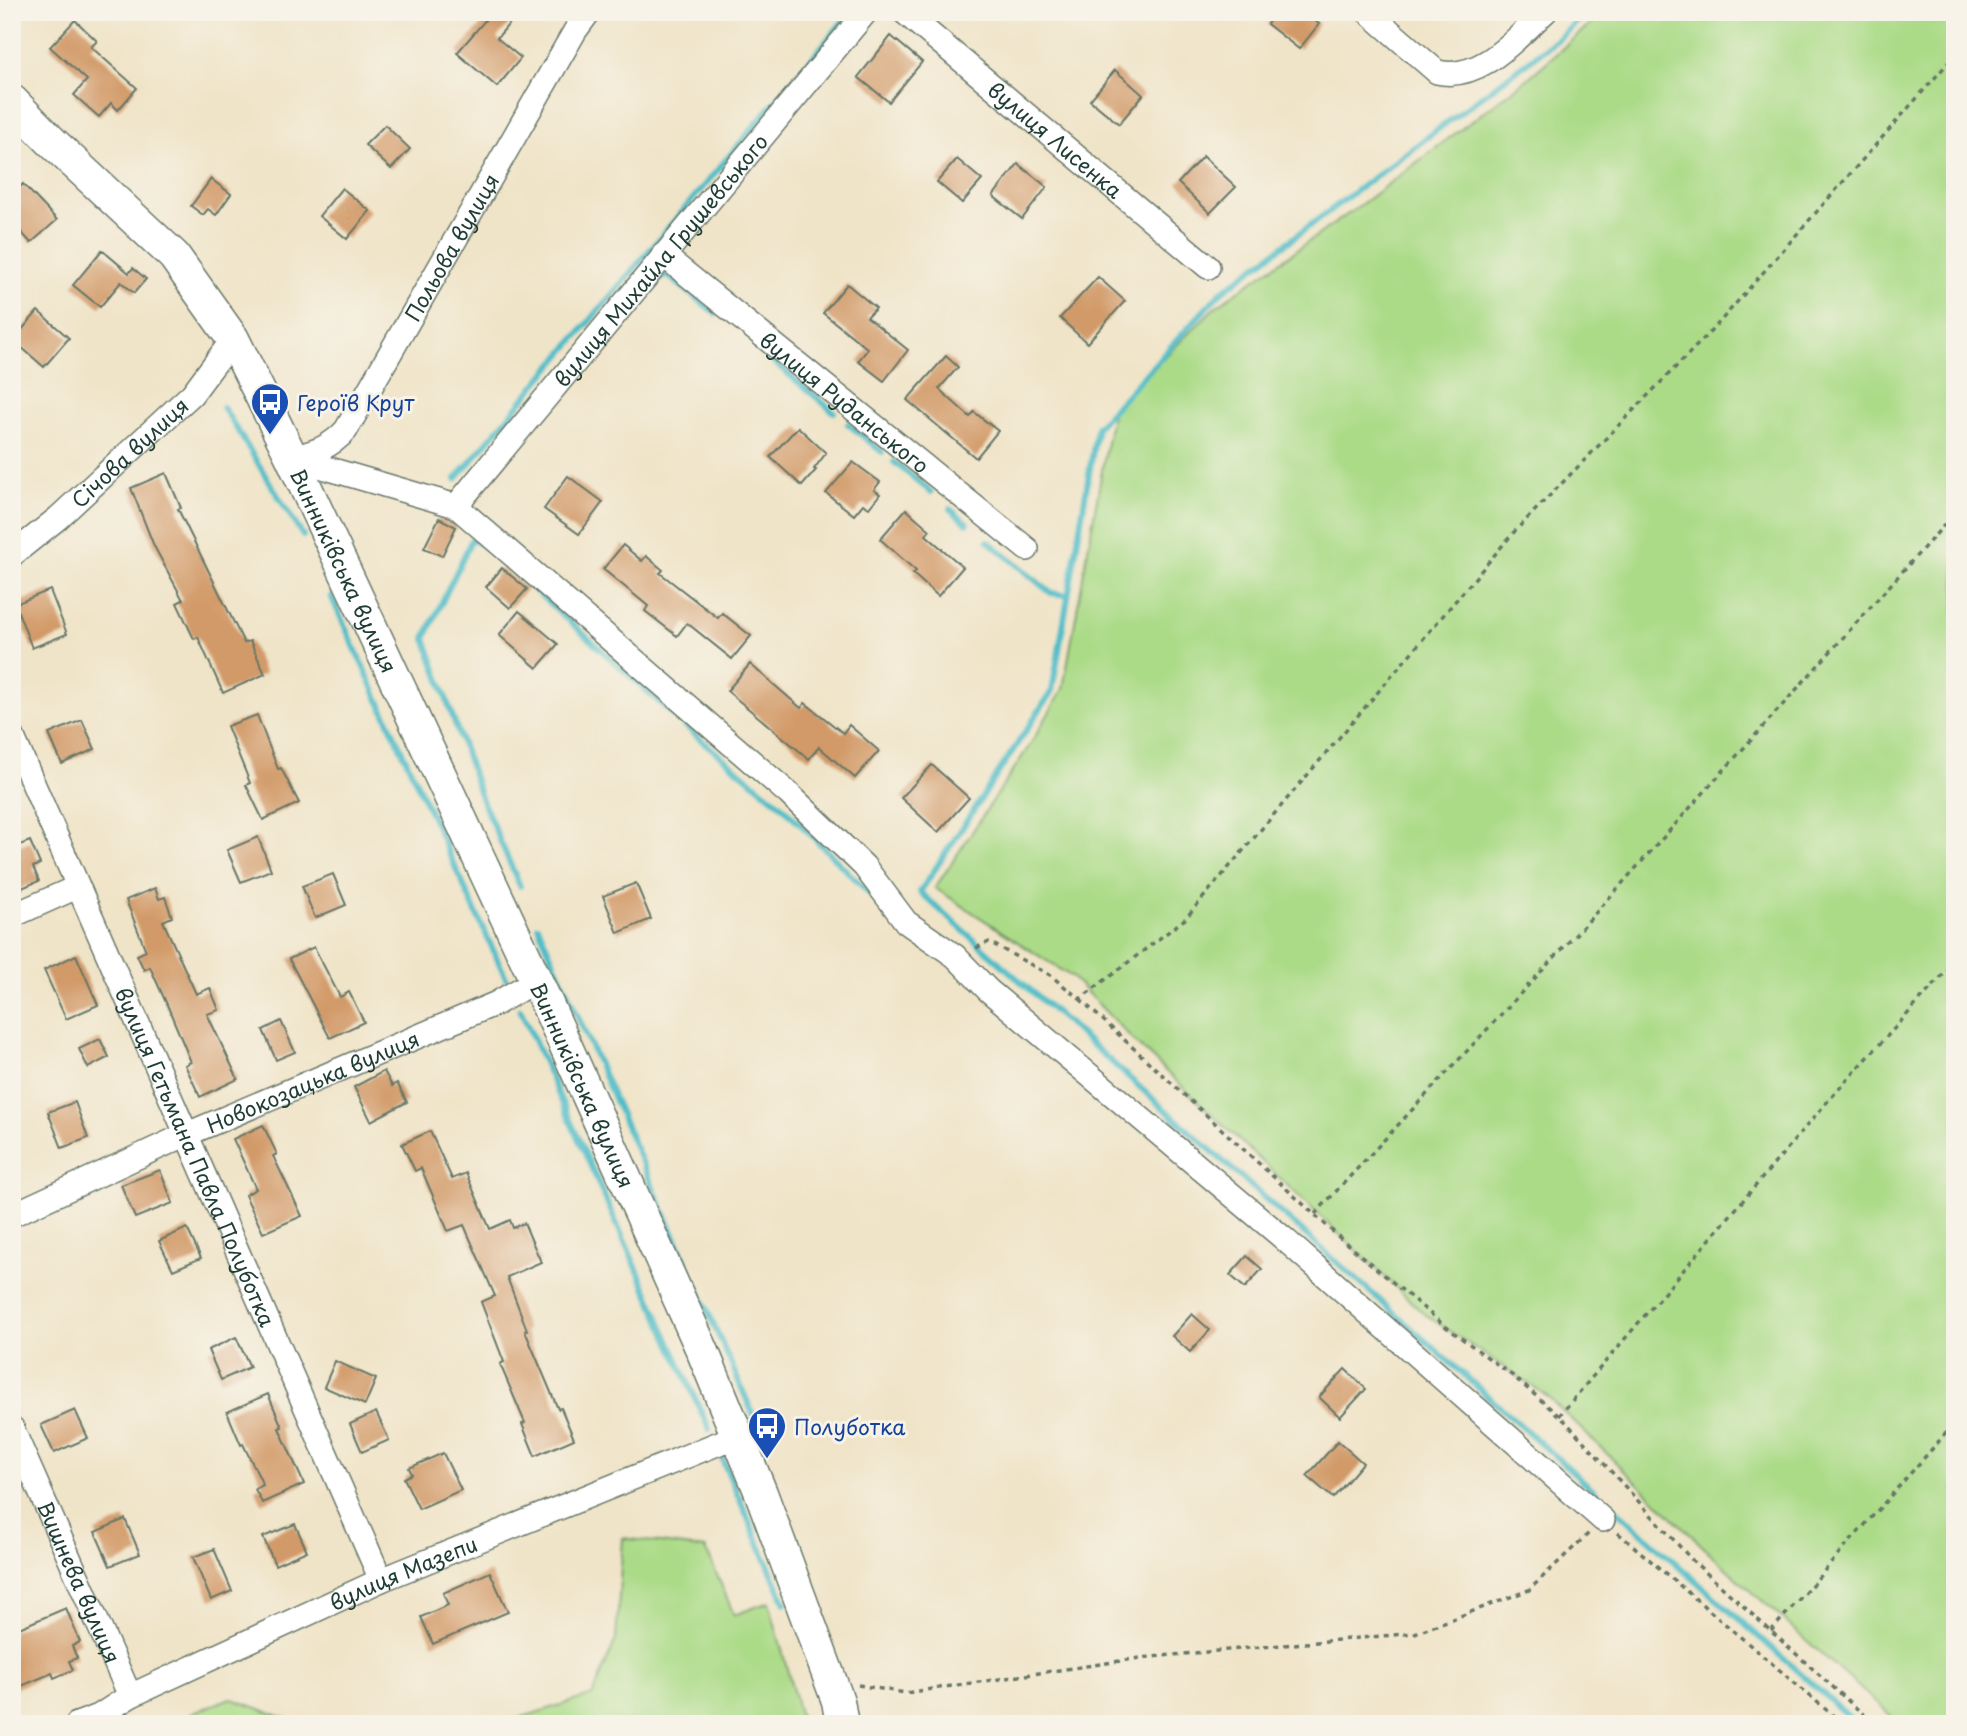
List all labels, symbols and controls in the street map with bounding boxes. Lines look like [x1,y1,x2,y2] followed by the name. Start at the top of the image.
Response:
[981,73,1130,205] street label: вулиця Лисенка
[546,126,775,393] street label: вулиця Михайла Грушевського
[396,167,506,327] street label: Польова вулиця
[753,324,937,480] street label: вулиця Руданського
[249,381,291,436] bus stop icon: Героїв Крут
[297,386,415,418] place label: Героїв Крут
[63,389,195,515] street label: Січова вулиця
[283,463,406,678] street label: Винниківська вулиця
[523,977,643,1193] street label: Винниківська вулиця
[108,982,285,1332] street label: вулиця Гетьмана Павла Полуботка
[201,1022,424,1140] street label: Новокозацька вулиця
[746,1405,788,1460] bus stop icon: Полуботка
[794,1410,906,1442] place label: Полуботка
[30,1496,129,1668] street label: Вишнева вулиця
[324,1527,482,1618] street label: вулиця Мазепи

